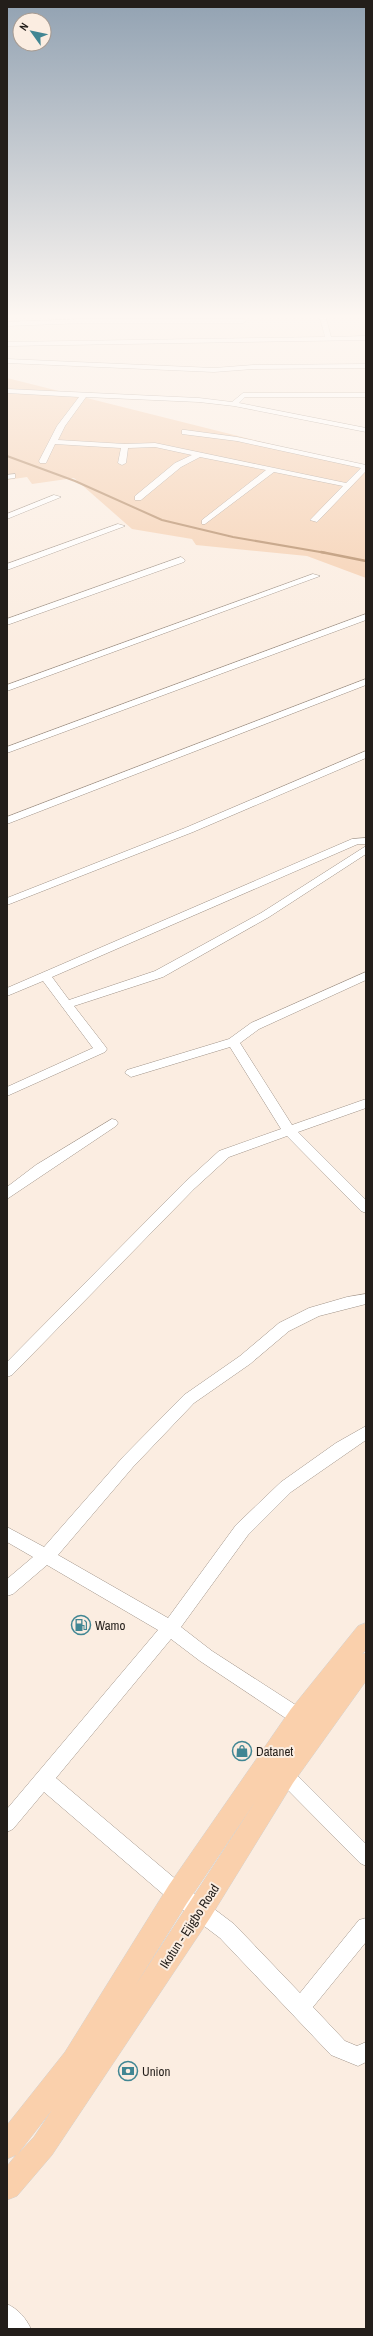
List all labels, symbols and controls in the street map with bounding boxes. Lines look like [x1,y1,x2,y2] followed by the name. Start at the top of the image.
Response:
[12,12,52,52] north arrow
[16,20,31,33] text: N
[70,1614,92,1636] fuel station icon: Wamo
[95,1617,125,1634] place label: Wamo
[231,1740,253,1762] shop icon: Datanet
[256,1743,293,1760] place label: Datanet
[156,1881,223,1972] street label: Ikotun - Ejigbo Road
[117,2060,139,2082] bank icon: Union
[142,2063,171,2080] place label: Union

